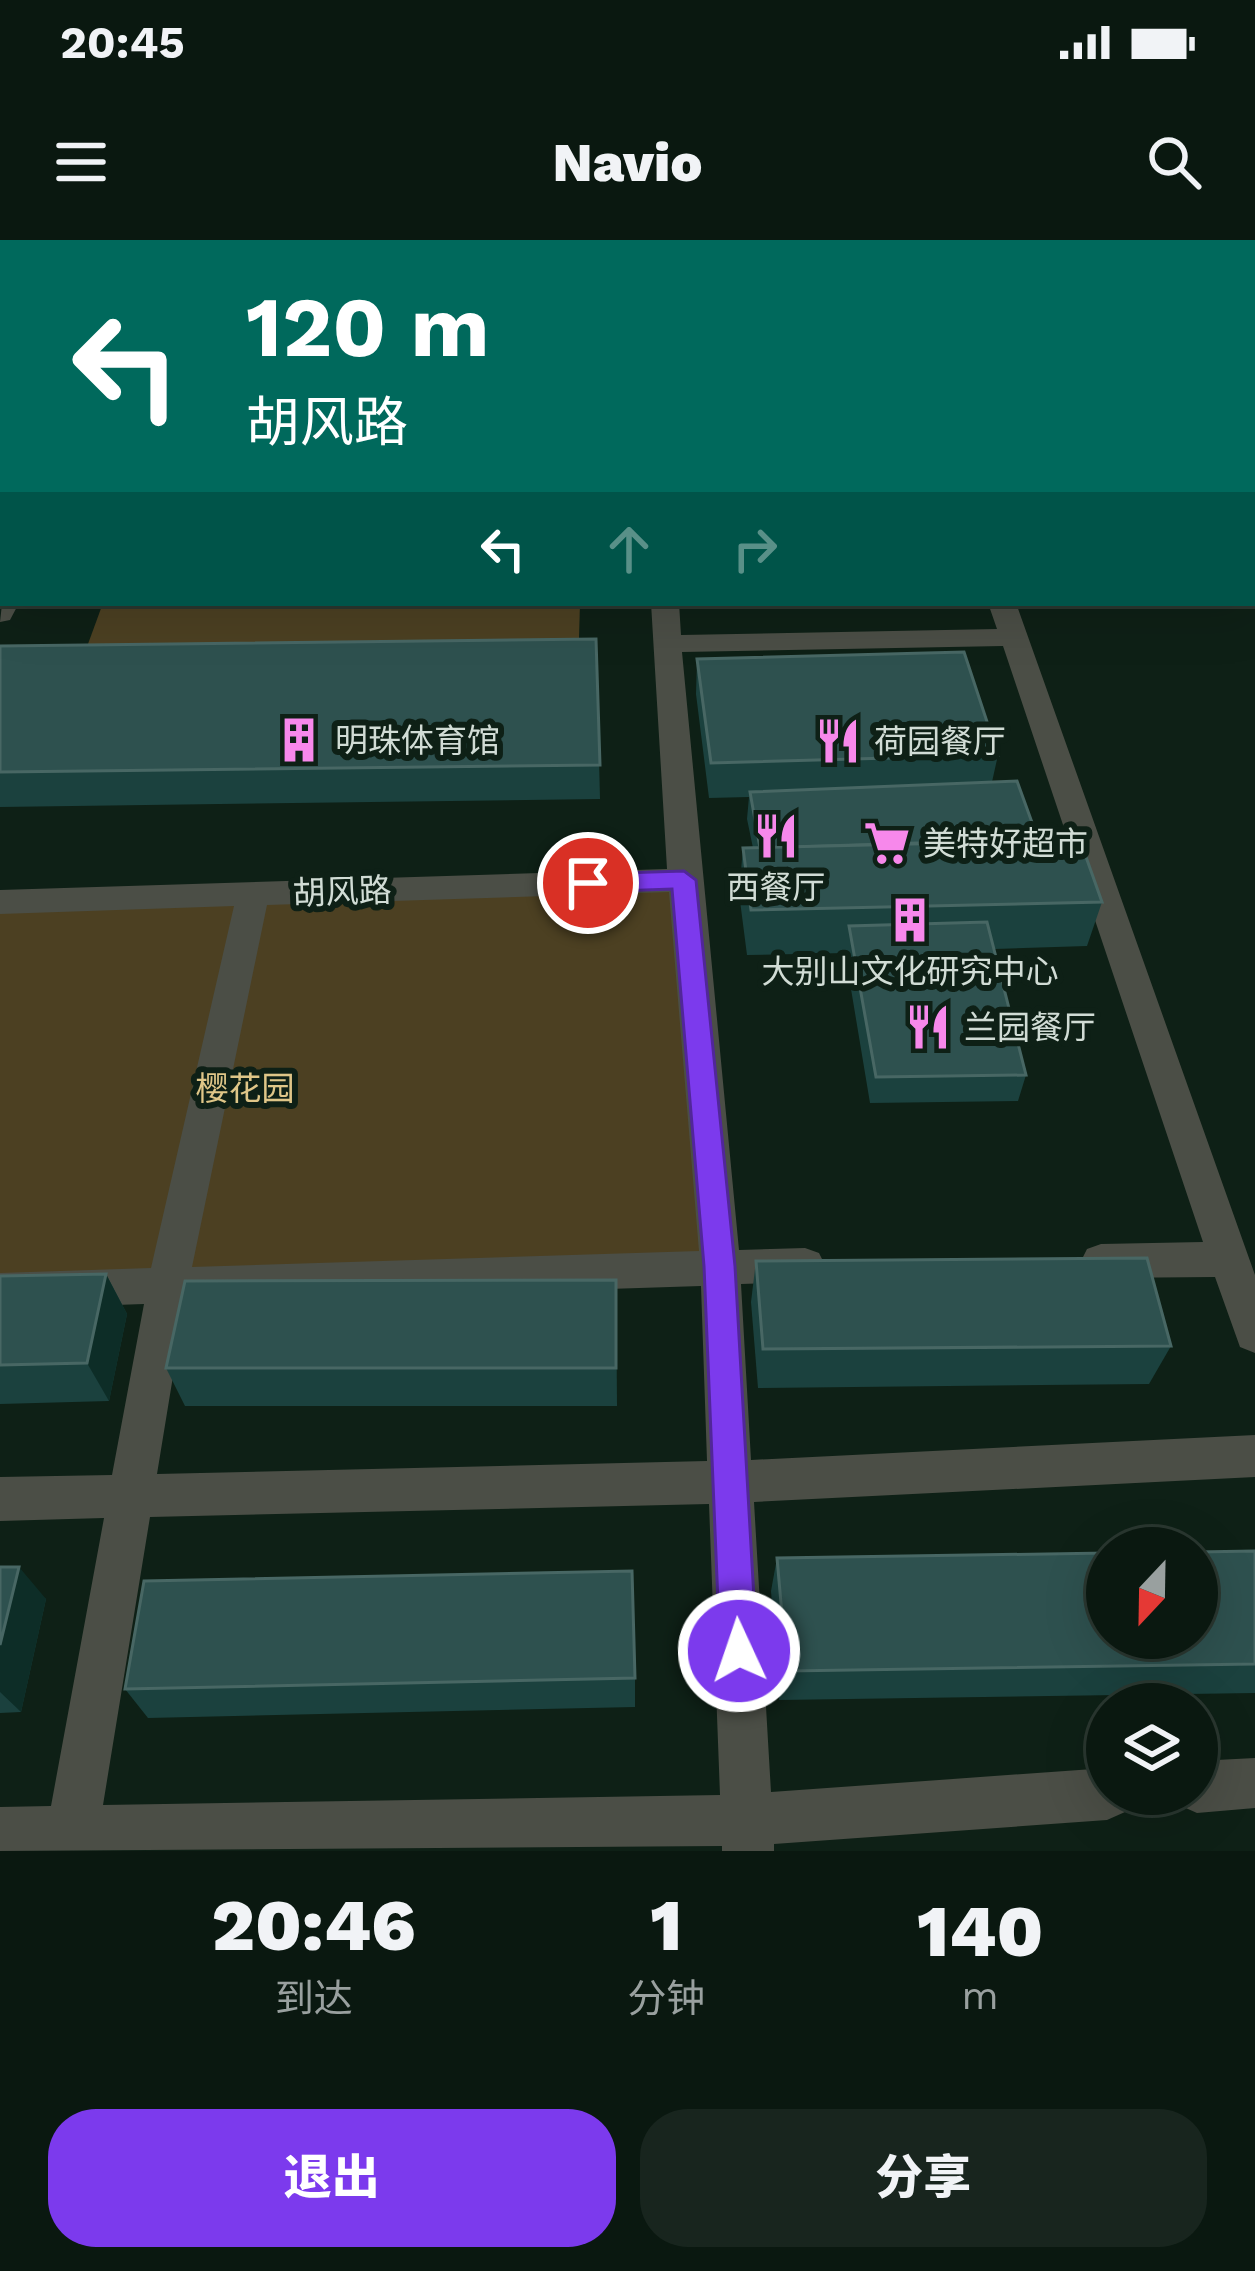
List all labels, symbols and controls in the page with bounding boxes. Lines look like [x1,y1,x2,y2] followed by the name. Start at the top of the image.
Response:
[60,16,185,69] text: 20:45
[48,129,114,195] icon: menu
[1141,129,1207,195] icon: search
[553,131,702,194] text: Navio
[246,278,489,376] text: 120 m
[48,288,204,444] icon: left
[246,391,408,454] text: 胡风路
[470,516,536,582] icon: left
[596,516,662,582] icon: ahead
[722,516,788,582] icon: right
[274,715,324,765] building icon: 明珠体育馆
[813,716,863,766] restaurant icon: 荷园餐厅
[335,721,500,760] place label: 明珠体育馆
[874,722,1006,761] place label: 荷园餐厅
[751,811,801,861] restaurant icon: 西餐厅
[862,818,912,868] supermarket icon: 美特好超市
[923,824,1088,863] place label: 美特好超市
[537,832,639,934] pin
[555,850,621,916] icon: arrive
[727,868,826,907] place label: 西餐厅
[292,870,392,913] street label: 胡风路
[885,895,935,945] building icon: 大别山文化研究中心
[762,952,1059,991] place label: 大别山文化研究中心
[903,1002,953,1052] restaurant icon: 兰园餐厅
[964,1008,1096,1047] place label: 兰园餐厅
[196,1069,295,1108] park label: 樱花园
[1086,1527,1218,1659] north arrow
[1086,1527,1218,1815] map controls
[676,1588,802,1714] position arrow
[1086,1683,1218,1815] button: layers
[212,1883,416,1967] text: 20:46
[650,1883,682,1967] text: 1
[917,1889,1043,1973] text: 140
[962,1973,999,2018] text: m
[275,1976,353,2021] text: 到达
[627,1976,705,2021] text: 分钟
[48,2109,616,2247] button: 退出
[640,2109,1207,2247] button: 分享

